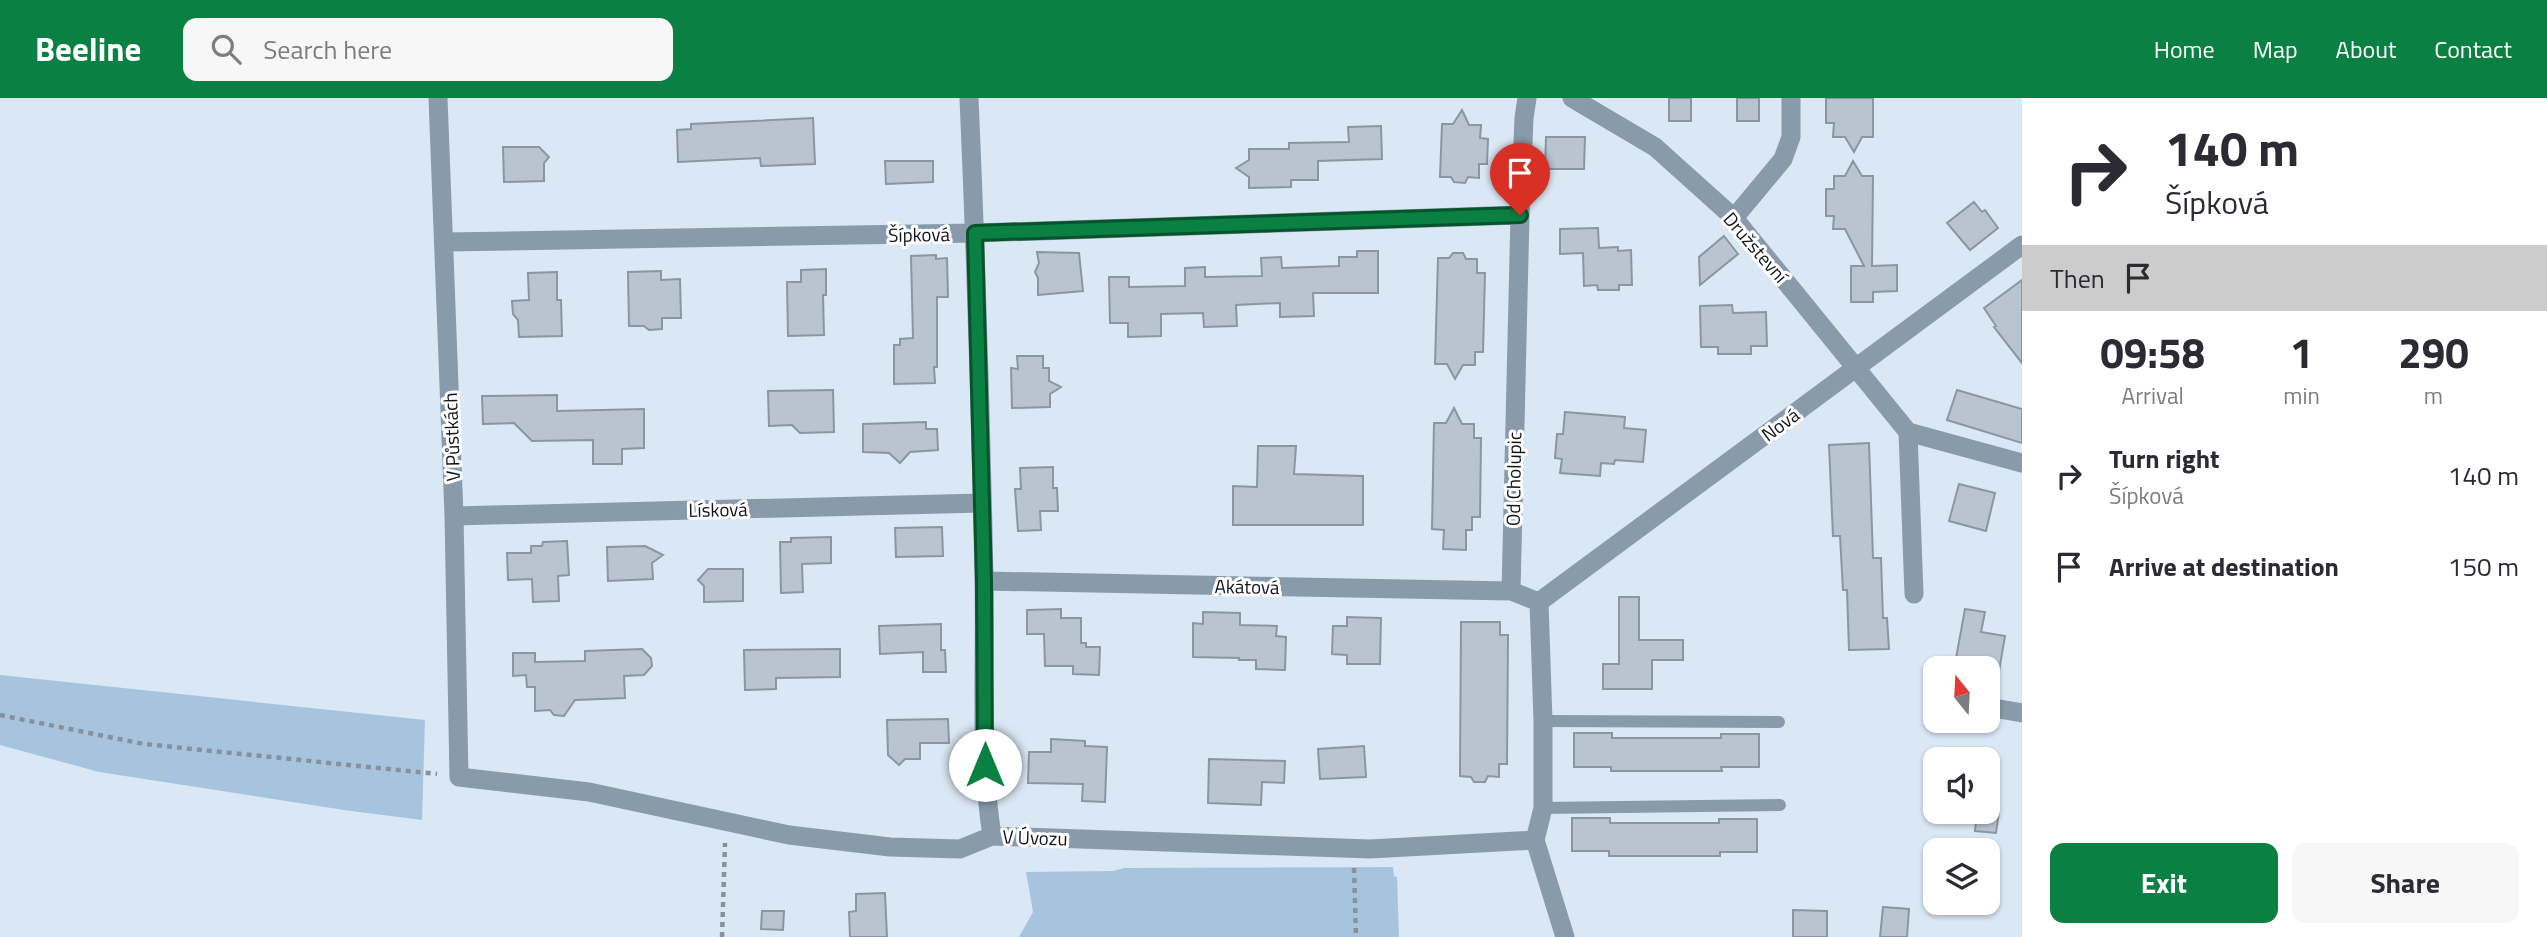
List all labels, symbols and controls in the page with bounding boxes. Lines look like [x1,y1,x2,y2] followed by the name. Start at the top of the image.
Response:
[183,18,673,81] search box
[35,24,141,74] text: Beeline
[207,30,245,68] icon: search
[263,30,392,69] text: Search here
[2154,31,2215,67] text: Home
[2253,31,2298,67] text: Map
[2336,31,2396,67] text: About
[2434,31,2512,67] text: Contact
[2165,110,2299,185] text: 140 m
[2050,126,2141,217] icon: right
[1490,143,1550,215] pin
[1501,154,1539,192] icon: arrive
[2165,178,2269,226] text: Šípková
[1717,205,1796,290] street label: Družstevní
[888,219,951,249] street label: Šípková
[2050,259,2105,298] text: Then
[2119,259,2157,297] icon: arrive
[2100,320,2205,384] text: 09:58
[2290,320,2313,384] text: 1
[2398,320,2469,384] text: 290
[2121,378,2184,413] text: Arrival
[2283,378,2320,413] text: min
[2424,378,2443,413] text: m
[435,392,467,482] street label: V Půstkách
[1755,400,1806,448] street label: Nová
[1498,432,1528,526] street label: Od Cholupic
[2109,439,2220,478] text: Turn right
[2448,456,2519,495] text: 140 m
[2050,457,2088,495] icon: right
[2109,478,2184,513] text: Šípková
[688,494,748,524] street label: Lísková
[2109,547,2339,586] text: Arrive at destination
[2448,547,2519,586] text: 150 m
[2050,548,2088,586] icon: arrive
[1214,571,1280,601] street label: Akátová
[1923,656,2000,733] north arrow
[1923,656,2000,915] map controls
[948,728,1022,802] position arrow
[1923,747,2000,824] button: sound
[1002,821,1068,853] street label: V Úvozu
[1923,838,2000,915] button: layers
[2050,843,2278,923] button: Exit
[2292,843,2519,923] button: Share

